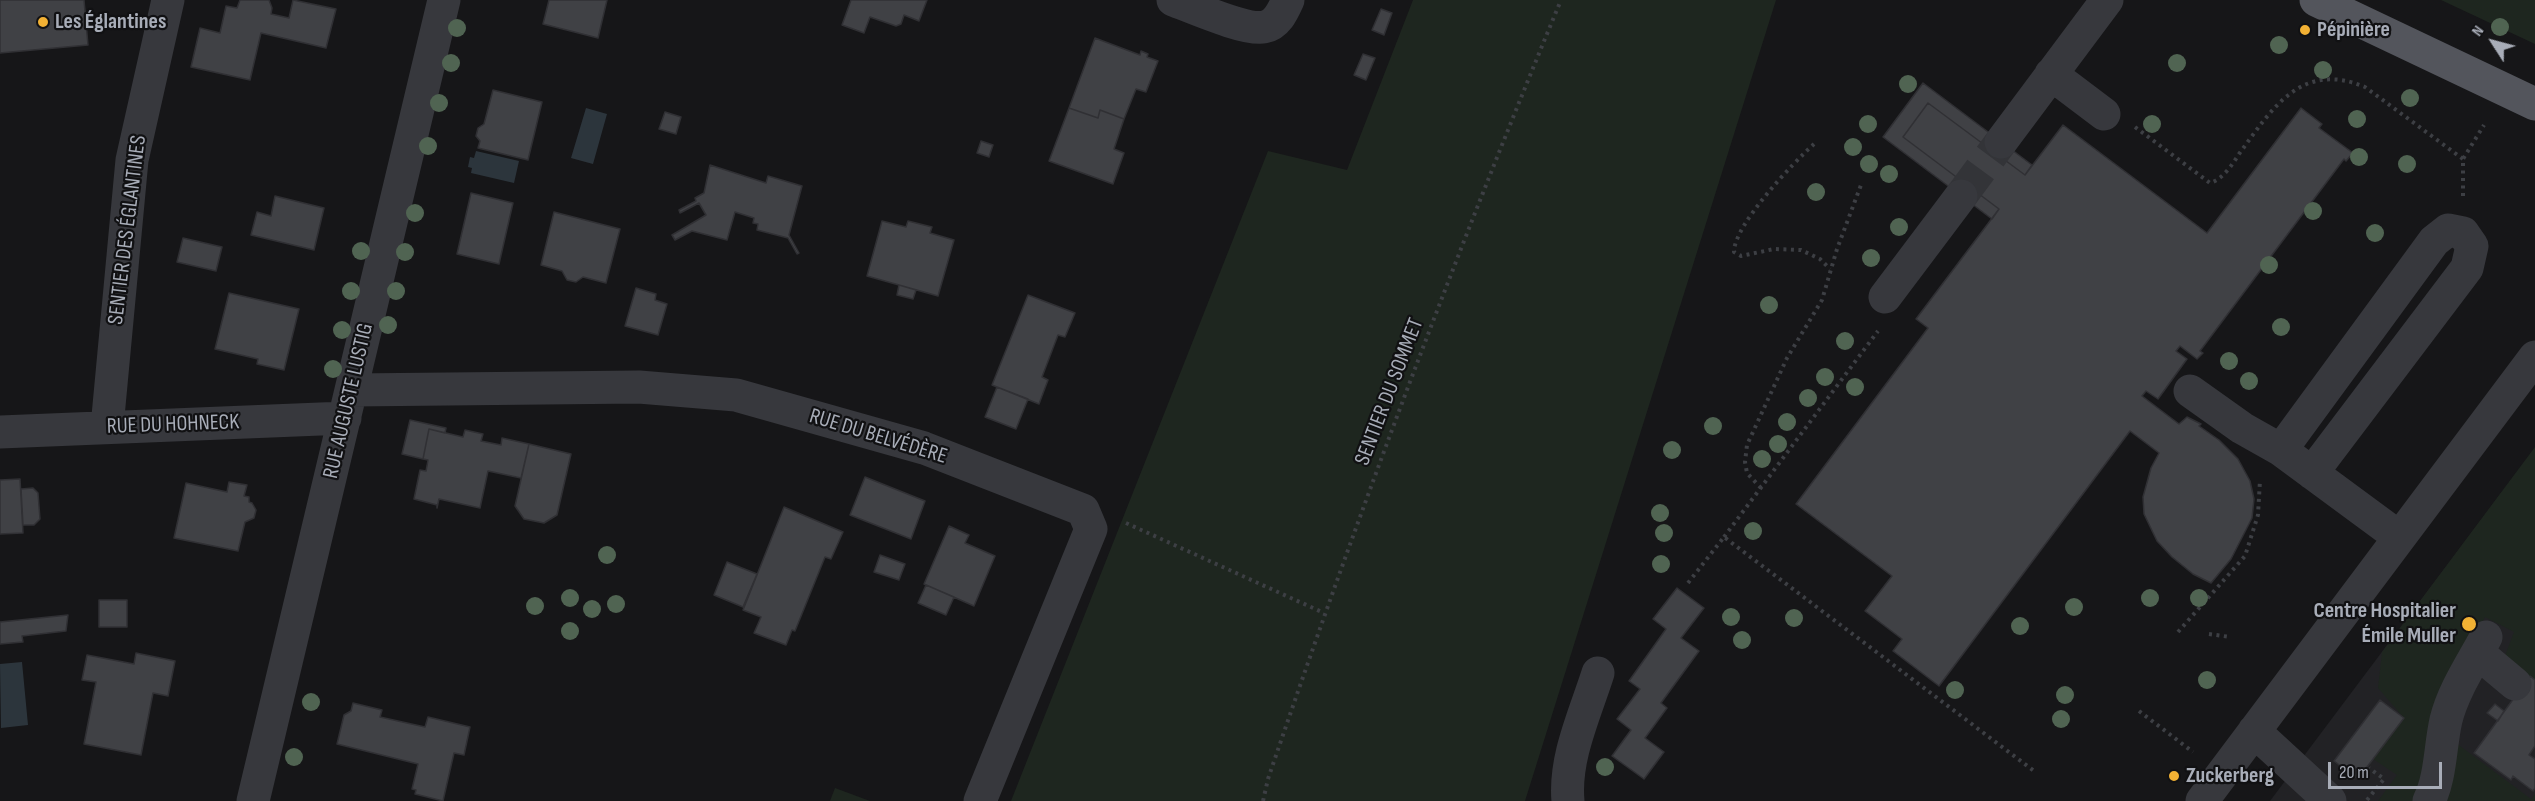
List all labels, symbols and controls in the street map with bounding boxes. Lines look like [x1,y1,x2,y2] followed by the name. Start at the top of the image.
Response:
[55,9,166,35] place label: Les Églantines
[2463,12,2523,72] north arrow
[36,15,50,29] marker: Les Églantines
[2317,17,2390,43] place label: Pépinière
[2468,22,2488,40] text: N
[2298,23,2312,37] marker: Pépinière
[103,134,153,326] street label: SENTIER DES ÉGLANTINES
[1350,315,1430,469] street label: SENTIER DU SOMMET
[318,321,380,481] street label: RUE AUGUSTE LUSTIG
[806,404,950,470] street label: RUE DU BELVÉDÈRE
[106,409,240,441] street label: RUE DU HOHNECK
[2314,598,2456,650] place label: Centre Hospitalier Émile Muller
[2460,615,2478,633] marker: Centre Hospitalier Émile Muller
[2331,750,2445,788] scale bar
[2339,762,2369,783] text: 20 m
[2186,763,2274,789] place label: Zuckerberg
[2167,769,2181,783] marker: Zuckerberg

